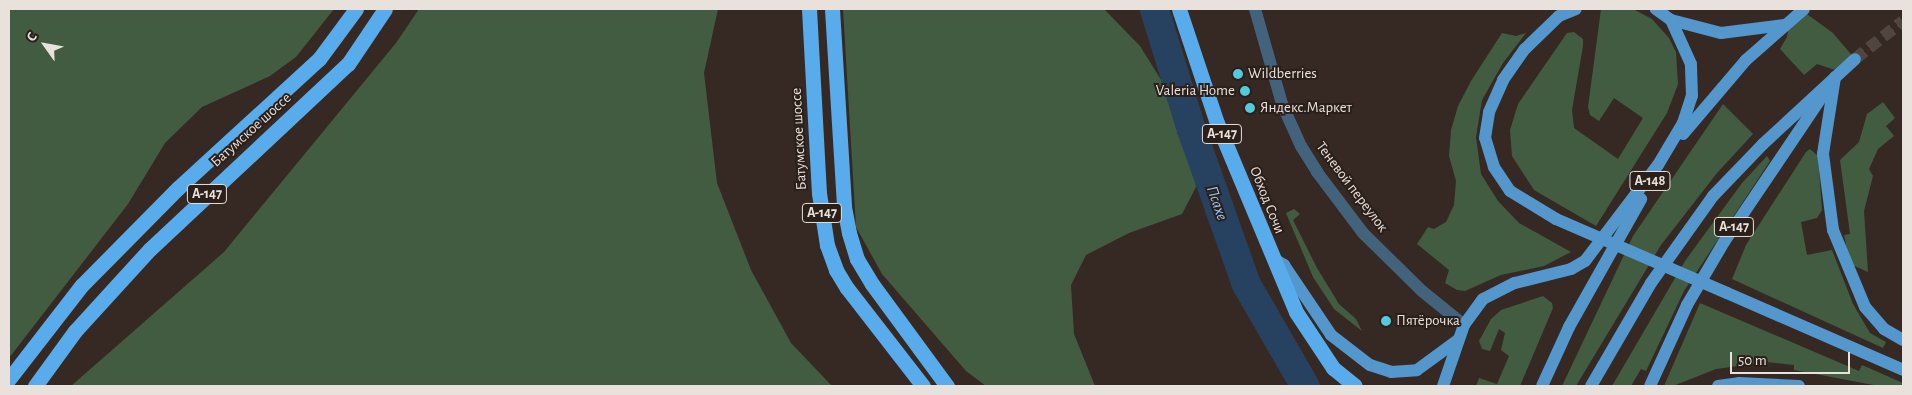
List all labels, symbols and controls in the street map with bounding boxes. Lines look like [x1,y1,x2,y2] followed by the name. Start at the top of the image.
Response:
[20,20,70,70] north arrow
[24,30,40,44] text: С
[1248,65,1317,83] place label: Wildberries
[1232,68,1244,80] marker: Wildberries
[1156,82,1235,100] place label: Valeria Home
[1239,85,1251,97] marker: Valeria Home
[787,87,811,191] street label: Батумское шоссе
[207,89,295,171] street label: Батумское шоссе
[1260,99,1352,117] place label: Яндекс.Маркет
[1244,102,1256,114] marker: Яндекс.Маркет
[1201,122,1243,146] road number: А-147
[1312,138,1392,236] street label: Теневой переулок
[1245,164,1289,236] street label: Обход Сочи
[1629,170,1671,192] road number: А-148
[186,182,228,205] road number: А-147
[1202,183,1232,223] water label: Псахе
[801,202,843,224] road number: А-147
[1713,216,1755,238] road number: А-147
[1396,312,1460,330] place label: Пятёрочка
[1380,315,1392,327] marker: Пятёрочка
[1732,342,1852,374] scale bar
[1738,353,1767,368] text: 50 m

